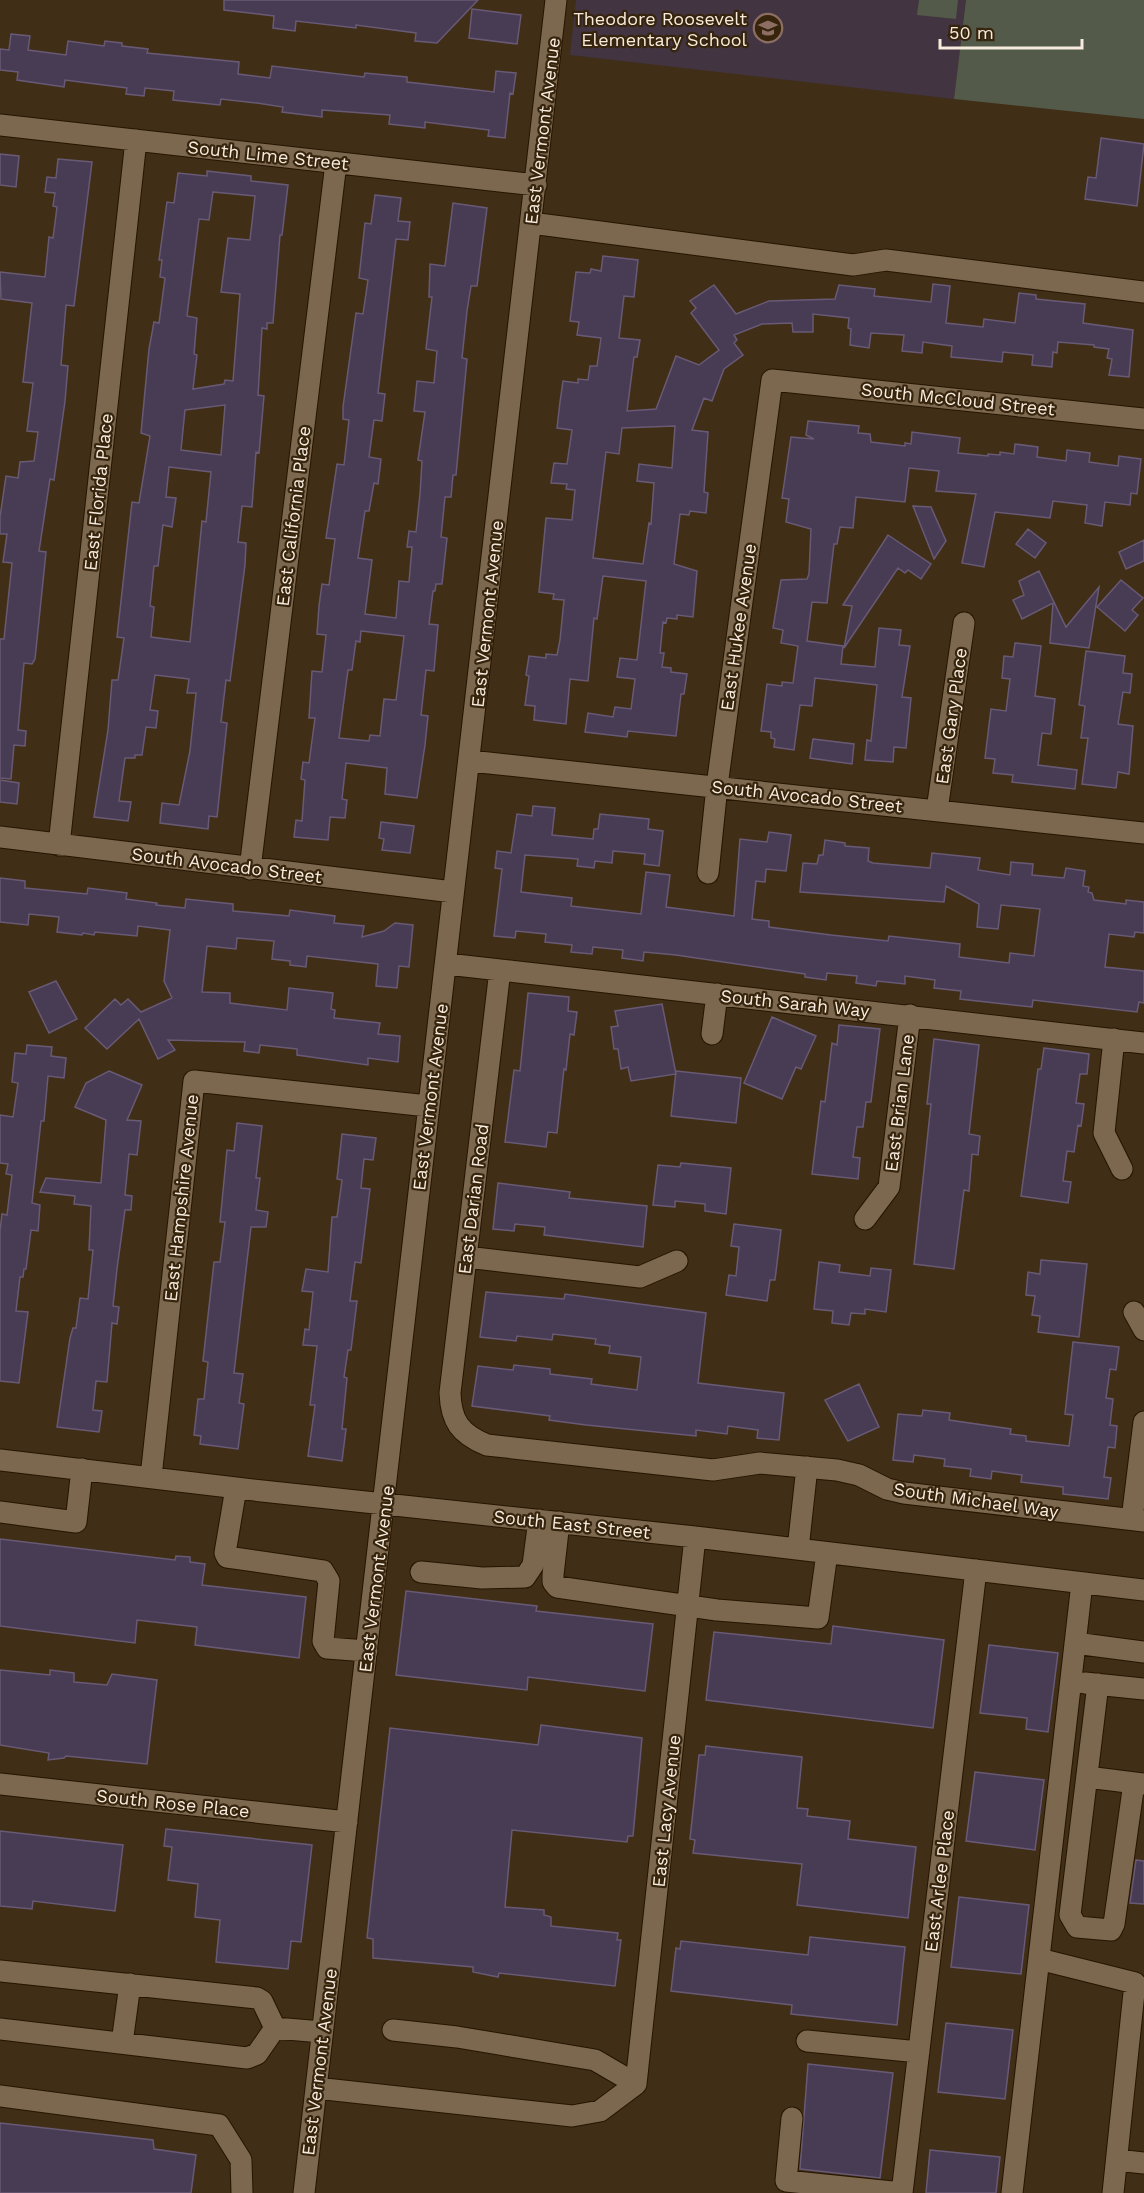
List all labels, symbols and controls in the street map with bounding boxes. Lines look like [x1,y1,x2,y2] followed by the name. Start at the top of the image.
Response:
[573,8,747,50] place label: Theodore Roosevelt Elementary School
[752,12,784,44] school or university icon: Theodore Roosevelt Elementary School
[940,12,1082,50] scale bar
[949,22,994,43] text: 50 m
[520,36,564,226] street label: East Vermont Avenue
[187,136,350,174] street label: South Lime Street
[860,378,1056,420] street label: South McCloud Street
[79,412,117,572] street label: East Florida Place
[272,425,314,607] street label: East California Place
[467,519,507,709] street label: East Vermont Avenue
[716,542,760,712] street label: East Hukee Avenue
[931,646,971,786] street label: East Gary Place
[711,776,904,817] street label: South Avocado Street
[131,843,324,887] street label: South Avocado Street
[720,985,871,1021] street label: South Sarah Way
[408,1002,452,1192] street label: East Vermont Avenue
[880,1033,918,1173] street label: East Brian Lane
[160,1093,202,1303] street label: East Hampshire Avenue
[453,1123,493,1275] street label: East Darian Road
[892,1478,1061,1522] street label: South Michael Way
[354,1484,398,1674] street label: East Vermont Avenue
[493,1505,652,1543] street label: South East Street
[648,1734,684,1888] street label: East Lacy Avenue
[95,1785,251,1821] street label: South Rose Place
[920,1809,958,1953] street label: East Arlee Place
[297,1967,341,2157] street label: East Vermont Avenue

